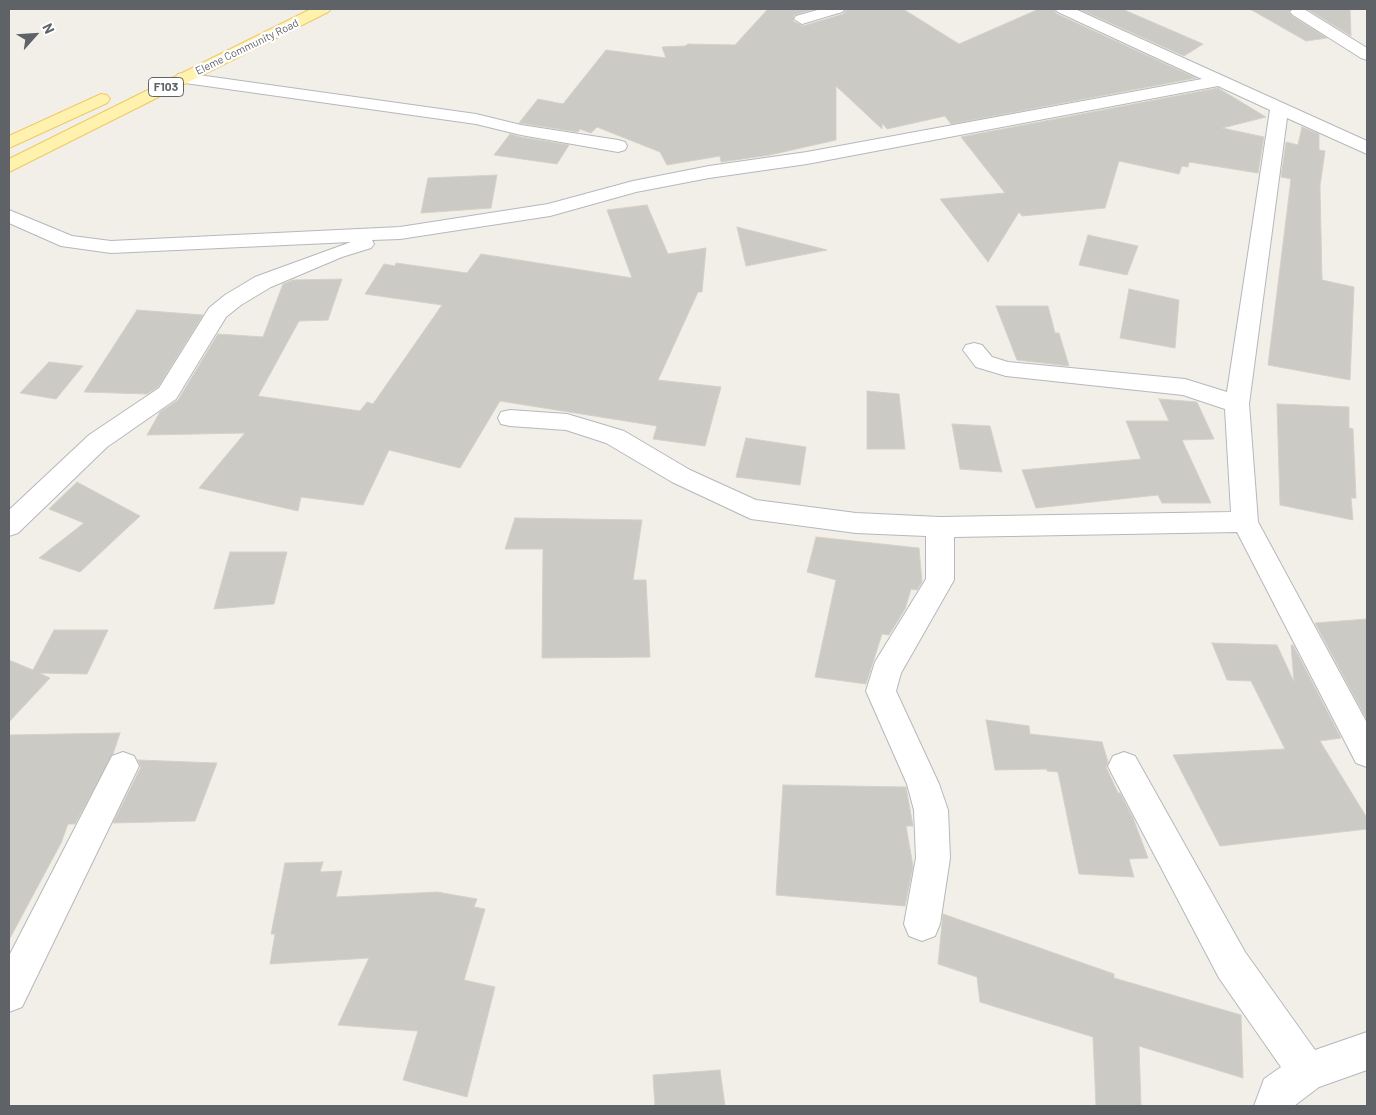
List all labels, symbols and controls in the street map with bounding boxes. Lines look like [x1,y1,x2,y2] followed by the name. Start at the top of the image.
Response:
[10,10,60,60] north arrow
[193,16,301,78] street label: Eleme Community Road
[39,20,59,36] text: N
[148,77,184,96] road number: F103

